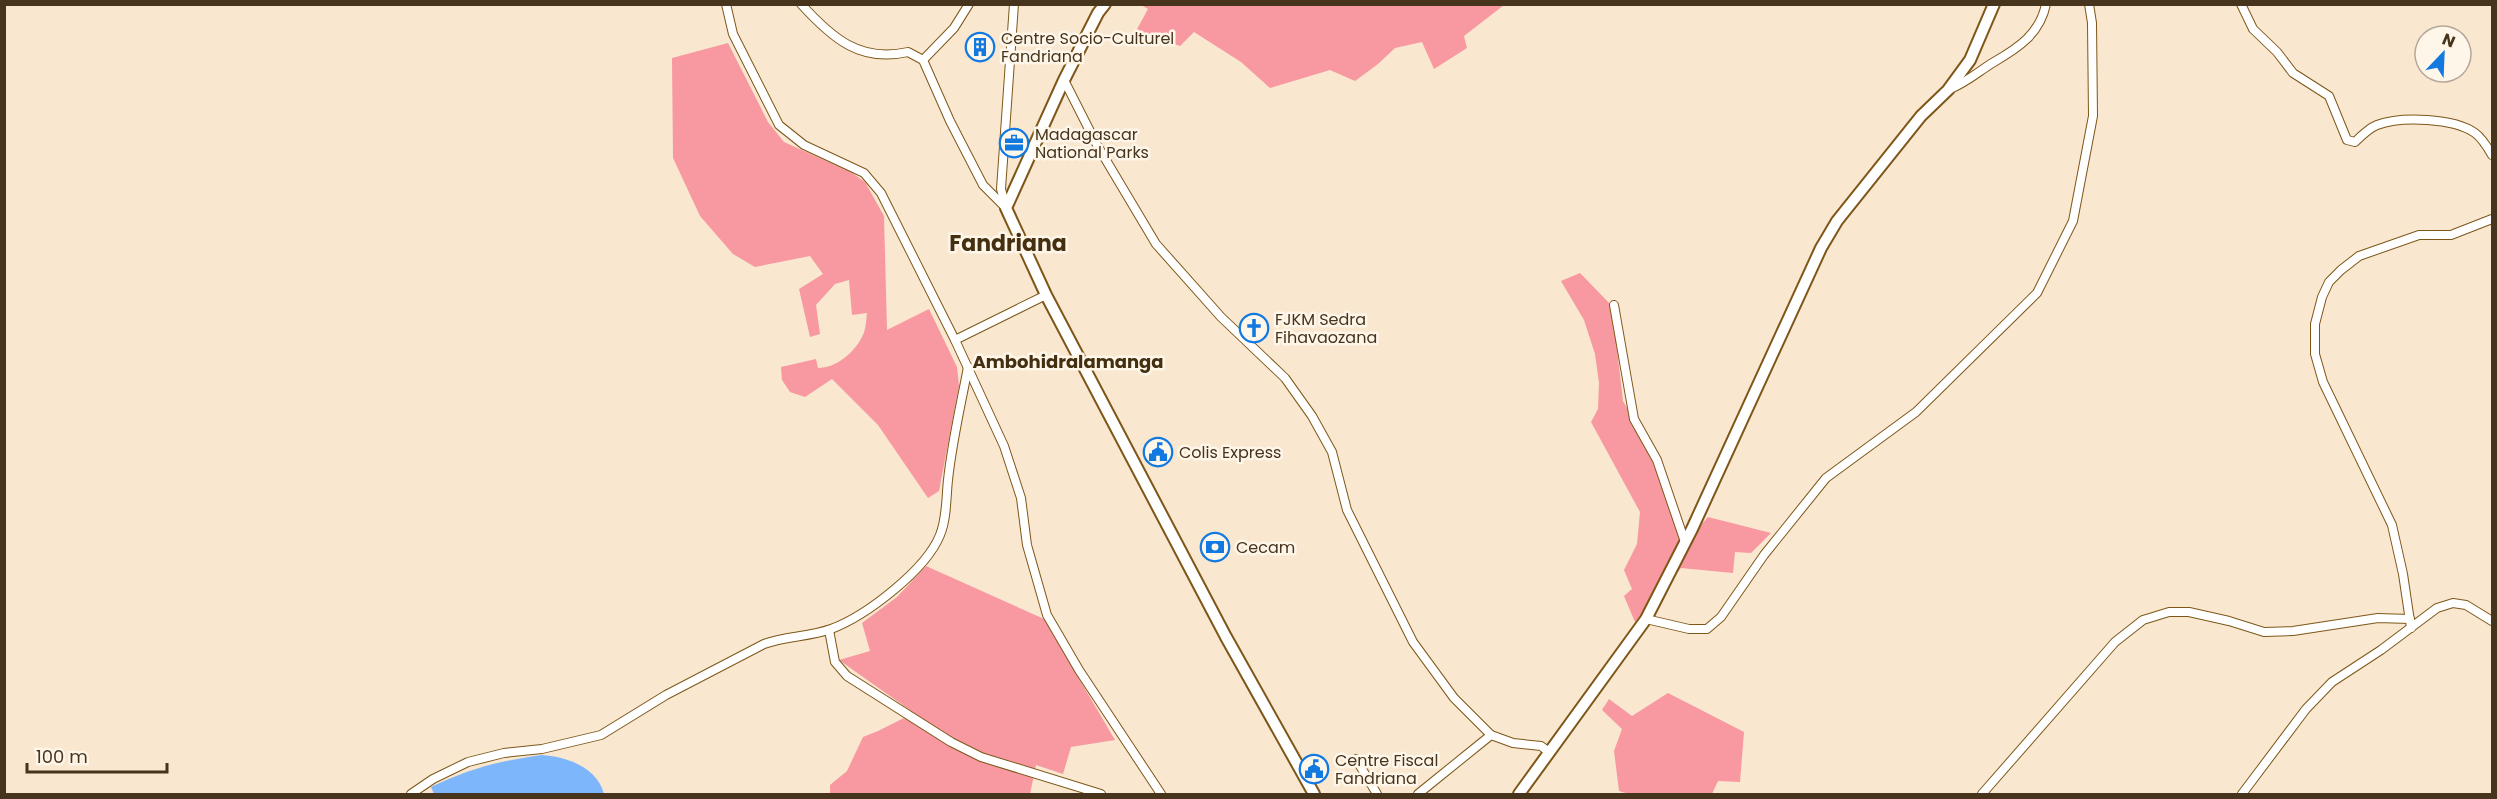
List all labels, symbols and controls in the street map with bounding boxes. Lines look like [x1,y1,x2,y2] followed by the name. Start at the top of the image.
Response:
[2413,24,2473,84] north arrow
[1001,27,1174,68] place label: Centre Socio-Culturel Fandriana
[2439,28,2459,54] text: N
[964,31,996,63] building icon: Centre Socio-Culturel Fandriana
[1035,123,1149,164] place label: Madagascar National Parks
[998,127,1030,159] office icon: Madagascar National Parks
[949,228,1067,259] district label: Fandriana
[1275,308,1377,349] place label: FJKM Sedra Fihavaozana
[1238,312,1270,344] church icon: FJKM Sedra Fihavaozana
[973,349,1164,374] district label: Ambohidralamanga
[1142,436,1174,468] public building icon: Colis Express
[1179,441,1281,464] place label: Colis Express
[1199,531,1231,563] bank icon: Cecam
[1236,536,1295,559] place label: Cecam
[27,736,166,774] scale bar
[36,744,88,769] text: 100 m
[1335,749,1438,790] place label: Centre Fiscal Fandriana
[1298,753,1330,785] public building icon: Centre Fiscal Fandriana

